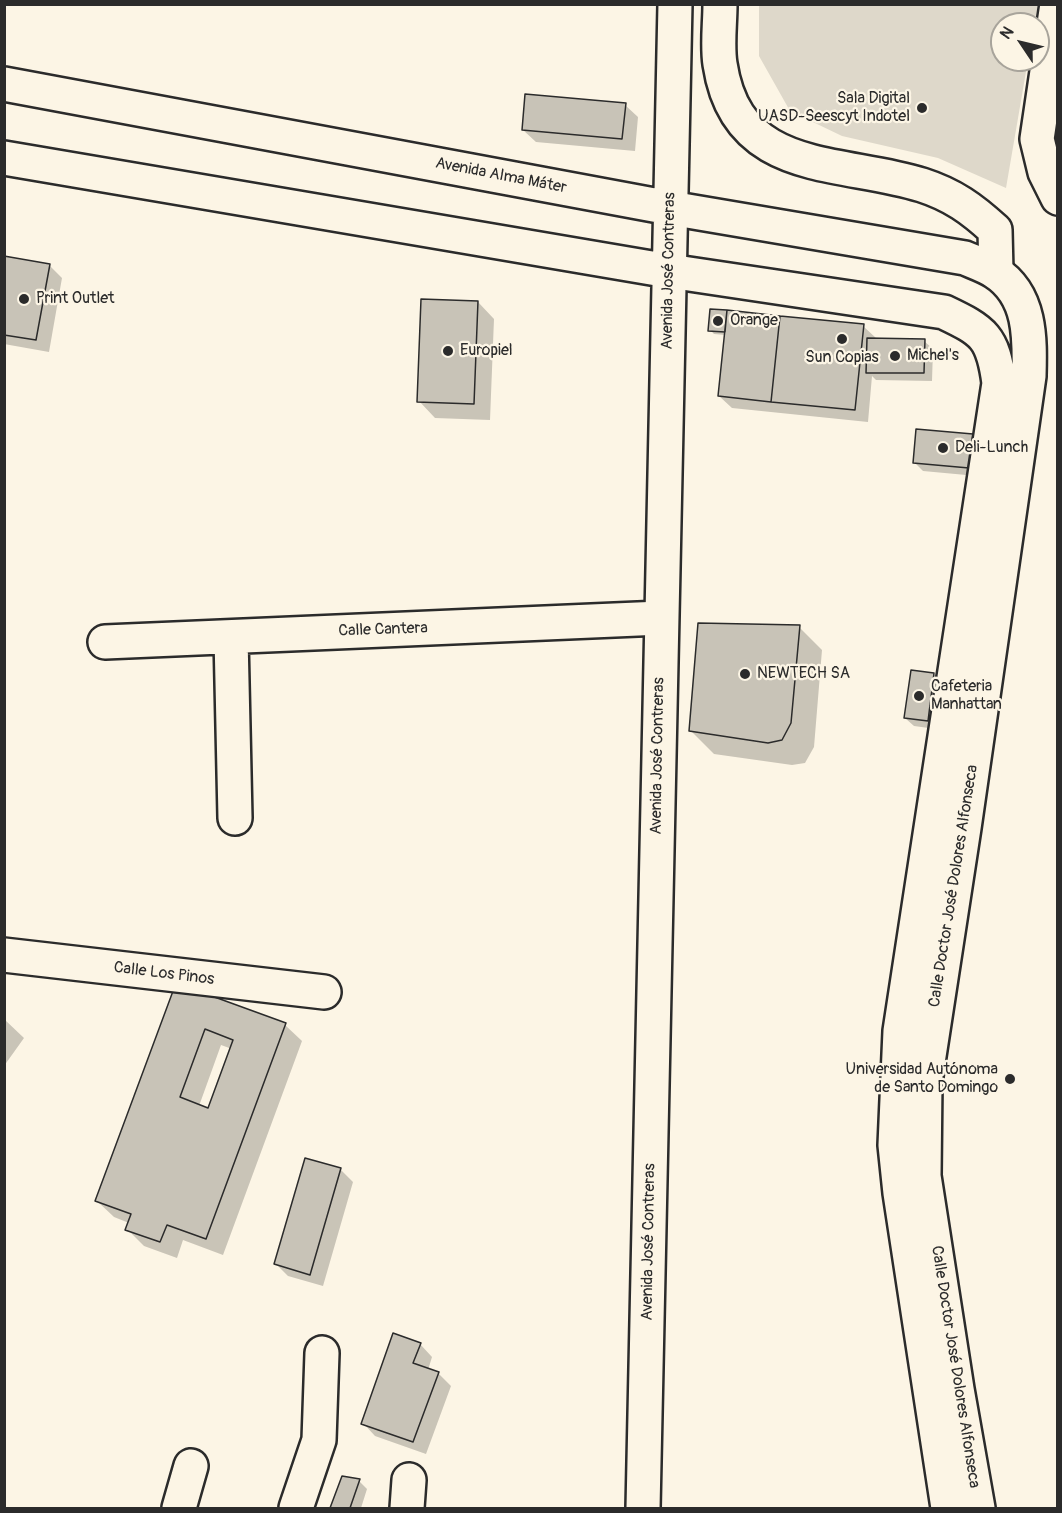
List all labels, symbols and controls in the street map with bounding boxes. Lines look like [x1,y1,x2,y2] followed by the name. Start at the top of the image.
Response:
[990,12,1050,72] north arrow
[996,23,1018,43] text: N
[758,89,910,127] place label: Sala Digital UASD-Seescyt Indotel
[915,101,929,115] marker: Sala Digital UASD-Seescyt Indotel
[434,154,568,198] street label: Avenida Alma Máter
[658,192,680,350] street label: Avenida José Contreras
[36,289,115,309] place label: Print Outlet
[17,292,31,306] marker: Print Outlet
[730,311,778,331] place label: Orange
[711,314,725,328] marker: Orange
[835,332,849,346] marker: Sun Copias
[460,341,513,361] place label: Europiel
[441,344,455,358] marker: Europiel
[907,346,959,366] place label: Michel's
[805,348,879,368] place label: Sun Copias
[888,349,902,363] marker: Michel's
[955,438,1028,458] place label: Deli-Lunch
[936,441,950,455] marker: Deli-Lunch
[338,619,428,641] street label: Calle Cantera
[757,664,850,684] place label: NEWTECH SA
[738,667,752,681] marker: NEWTECH SA
[647,677,669,835] street label: Avenida José Contreras
[931,677,1002,715] place label: Cafeteria Manhattan
[912,689,926,703] marker: Cafeteria Manhattan
[925,763,983,1009] street label: Calle Doctor José Dolores Alfonseca
[113,958,215,990] street label: Calle Los Pinos
[846,1060,998,1098] place label: Universidad Autónoma de Santo Domingo
[1003,1072,1017,1086] marker: Universidad Autónoma de Santo Domingo
[638,1163,660,1321] street label: Avenida José Contreras
[926,1244,984,1490] street label: Calle Doctor José Dolores Alfonseca

